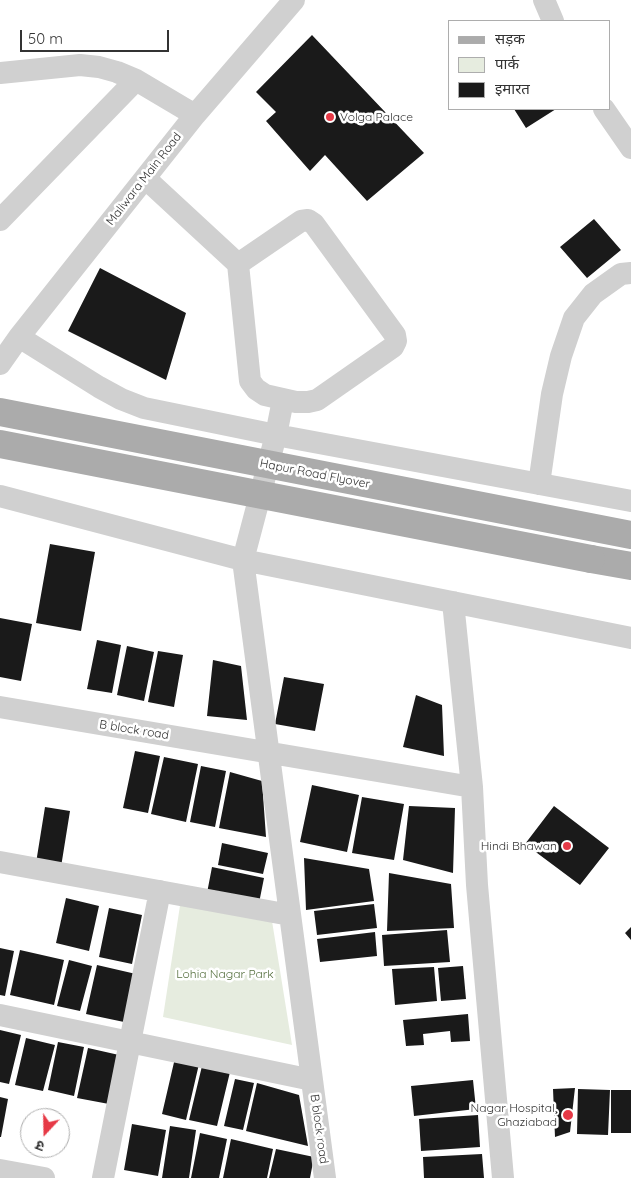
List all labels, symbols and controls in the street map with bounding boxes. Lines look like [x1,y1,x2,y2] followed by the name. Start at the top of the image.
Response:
[22,20,171,52] scale bar
[448,20,611,110] legend
[28,29,63,48] text: 50 m
[495,29,525,48] text: सड़क
[495,54,519,73] text: पार्क
[495,79,530,98] text: इमारत
[340,110,413,124] place label: Volga Palace
[324,111,336,123] marker: Volga Palace
[103,130,185,228] street label: Maliwara Main Road
[259,456,371,492] street label: Hapur Road Flyover
[98,717,170,743] street label: B block road
[481,839,557,853] place label: Hindi Bhawan
[561,840,573,852] marker: Hindi Bhawan
[176,967,274,981] park label: Lohia Nagar Park
[307,1093,331,1165] street label: B block road
[471,1101,557,1129] place label: Nagar Hospital, Ghaziabad
[20,1108,70,1158] north arrow
[561,1108,575,1122] marker: Nagar Hospital, Ghaziabad
[33,1136,47,1156] text: उ

